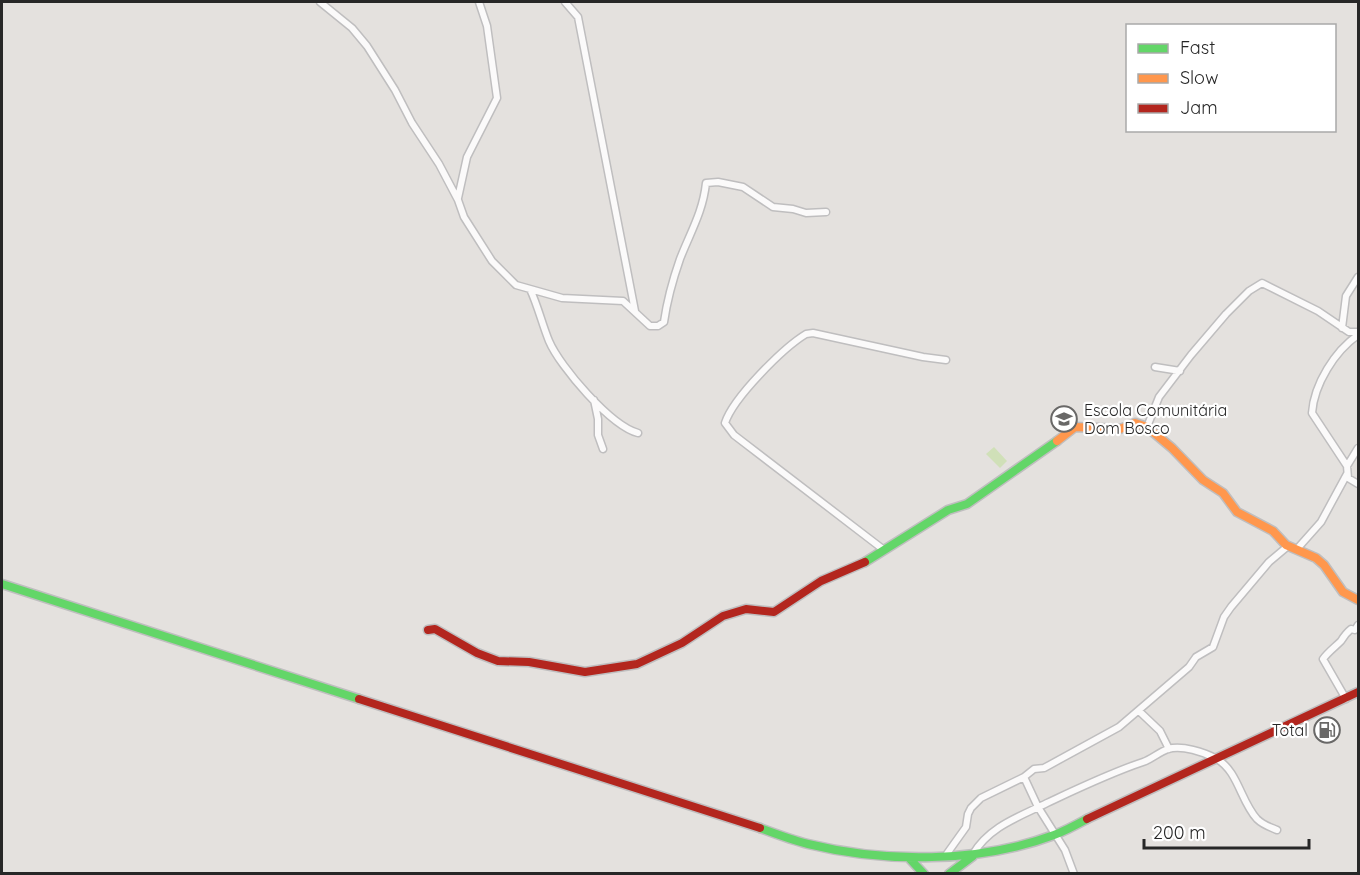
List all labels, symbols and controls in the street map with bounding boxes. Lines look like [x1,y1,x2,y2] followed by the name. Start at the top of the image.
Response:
[1126,24,1336,132] legend
[1180,36,1215,59] text: Fast
[1180,66,1218,89] text: Slow
[1180,96,1218,119] text: Jam
[1084,400,1227,438] place label: Escola Comunitária Dom Bosco
[1049,404,1079,434] school or university icon: Escola Comunitária Dom Bosco
[1312,715,1342,745] fuel station icon: Total
[1272,720,1308,740] place label: Total
[1144,812,1309,850] scale bar
[1153,821,1206,844] text: 200 m

